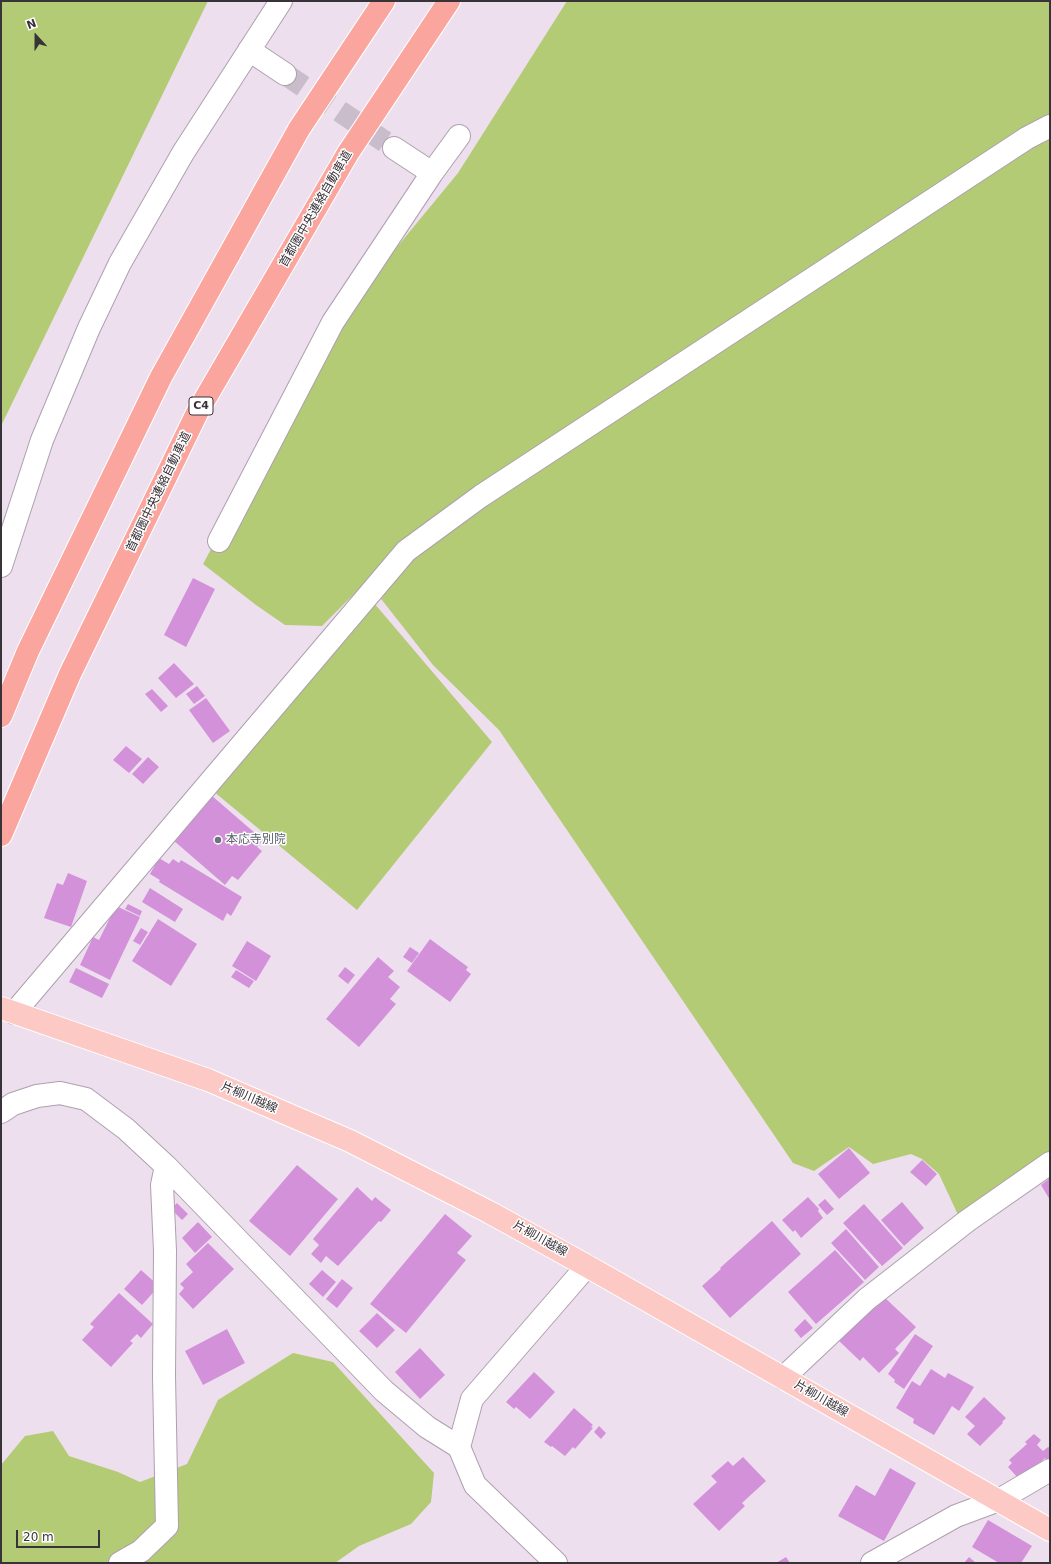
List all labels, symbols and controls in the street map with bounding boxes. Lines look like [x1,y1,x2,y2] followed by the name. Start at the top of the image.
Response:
[16,16,56,56] north arrow
[25,17,38,32] text: N
[277,148,355,270] street label: 首都圏中央連絡自動車道
[189,397,213,415] road number: C4
[124,430,194,554] street label: 首都圏中央連絡自動車道
[226,833,286,847] place label: 本応寺別院
[213,835,223,845] marker: 本応寺別院
[219,1080,279,1116] street label: 片柳川越線
[510,1218,570,1260] street label: 片柳川越線
[791,1378,851,1420] street label: 片柳川越線
[18,1522,102,1548] scale bar
[23,1530,54,1544] text: 20 m

